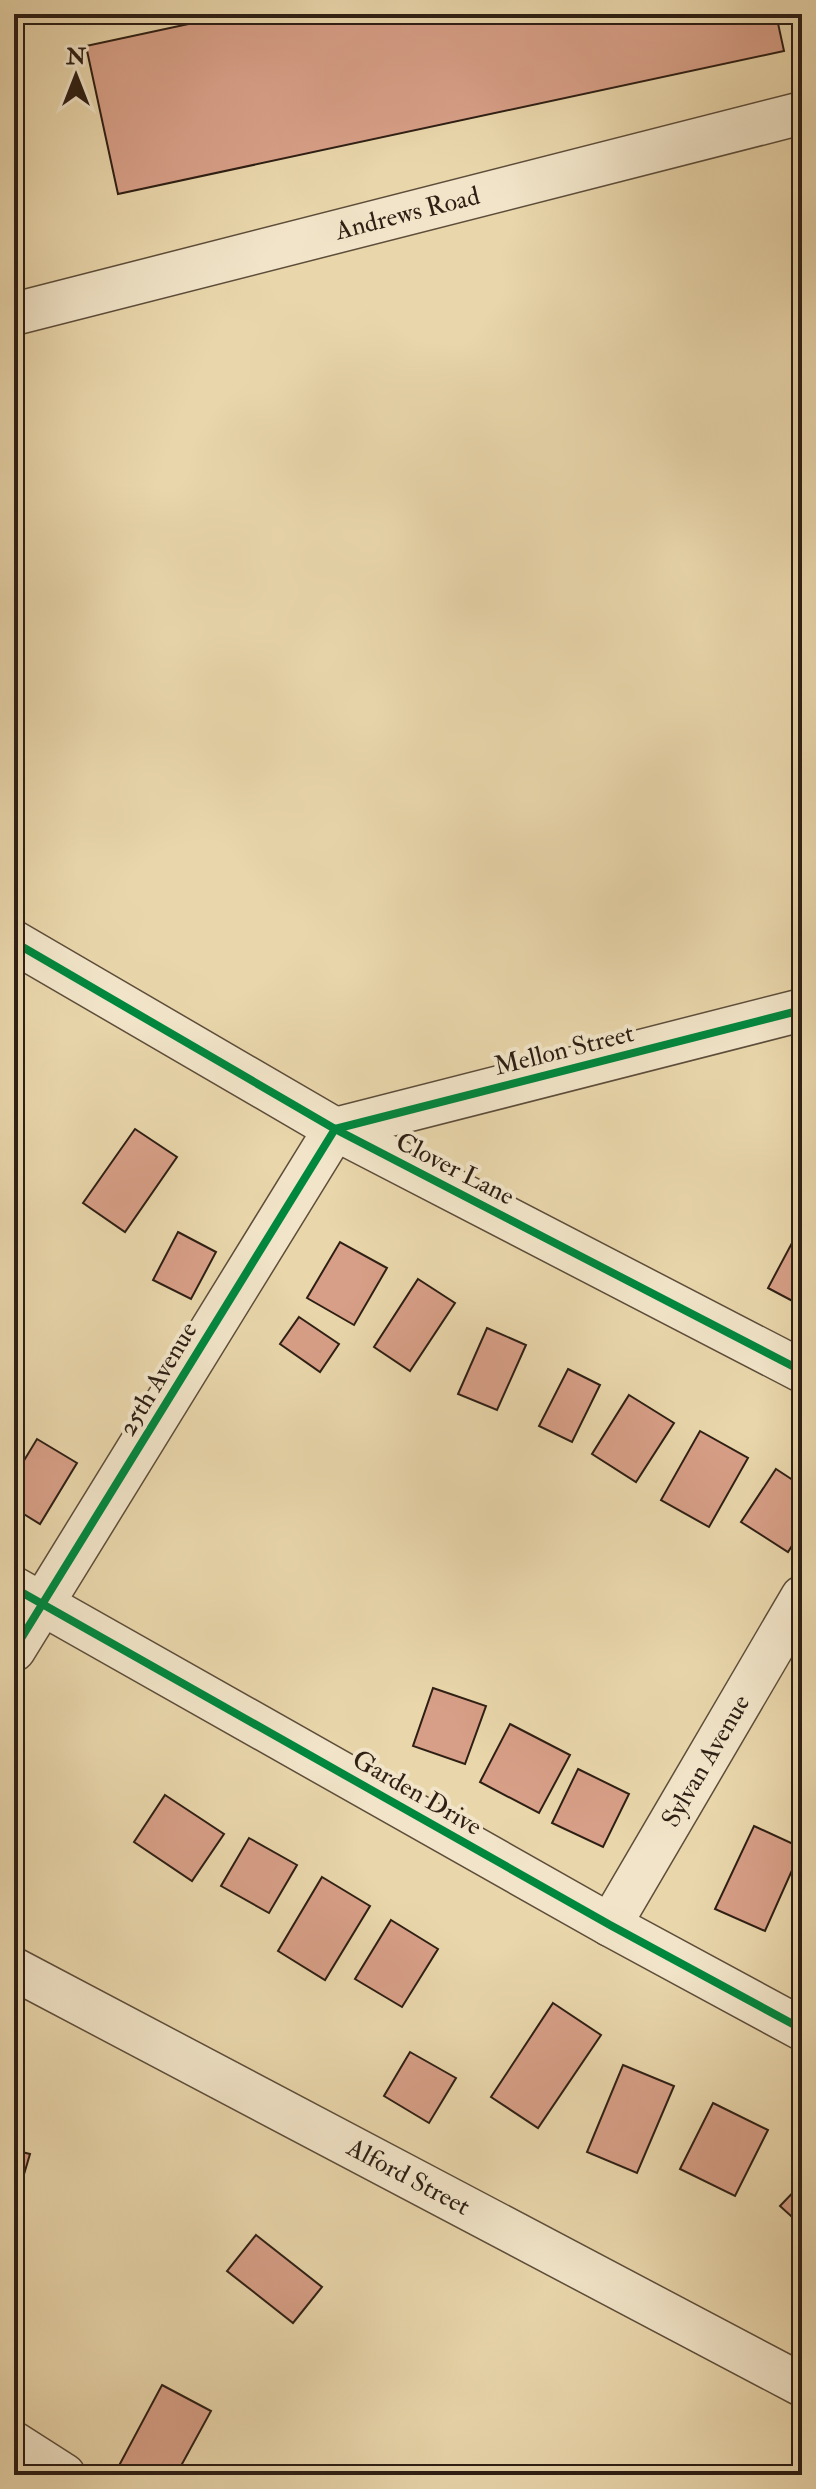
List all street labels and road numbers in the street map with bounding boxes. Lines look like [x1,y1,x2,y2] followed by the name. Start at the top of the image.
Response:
[331,180,483,248] street label: Andrews Road
[491,1017,637,1083] street label: Mellon Street
[390,1126,520,1213] street label: Clover Lane
[111,1316,205,1442] street label: 25th Avenue
[655,1689,757,1833] street label: Sylvan Avenue
[347,1743,488,1843] street label: Garden Drive
[341,2131,475,2223] street label: Alford Street

